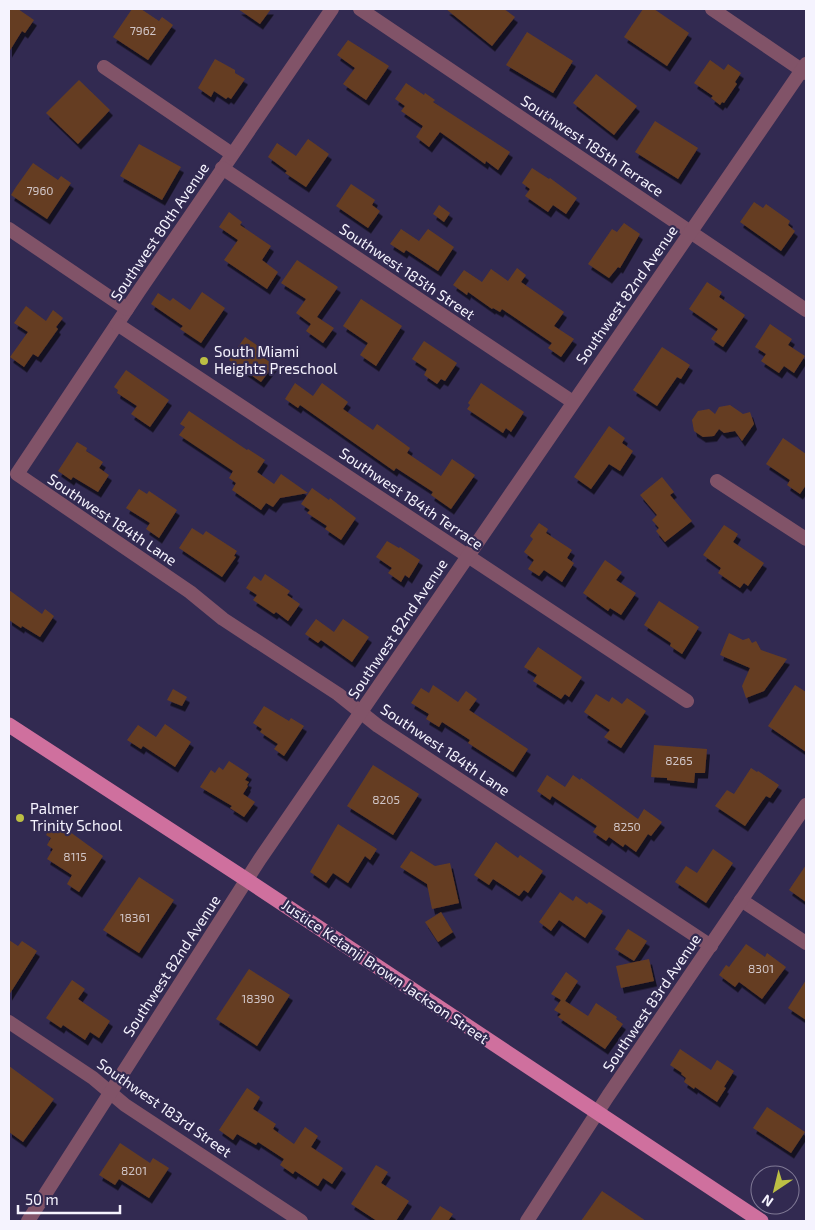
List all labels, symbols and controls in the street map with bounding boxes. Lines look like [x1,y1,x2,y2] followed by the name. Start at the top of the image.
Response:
[130,23,157,37] house number: 7962
[518,91,667,200] street label: Southwest 185th Terrace
[106,159,212,304] street label: Southwest 80th Avenue
[26,183,54,197] house number: 7960
[336,219,479,323] street label: Southwest 185th Street
[571,222,681,367] street label: Southwest 82nd Avenue
[214,342,338,377] place label: South Miami Heights Preschool
[198,355,210,367] marker: South Miami Heights Preschool
[336,443,487,553] street label: Southwest 184th Terrace
[45,469,181,569] street label: Southwest 184th Lane
[344,555,451,702] street label: Southwest 82nd Avenue
[378,699,514,799] street label: Southwest 184th Lane
[665,753,693,767] house number: 8265
[372,792,400,806] house number: 8205
[30,799,123,834] place label: Palmer Trinity School
[14,812,26,824] marker: Palmer Trinity School
[613,819,641,833] house number: 8250
[63,849,87,863] house number: 8115
[119,891,224,1040] street label: Southwest 82nd Avenue
[278,895,493,1048] street label: Justice Ketanji Brown Jackson Street
[120,910,150,924] house number: 18361
[598,930,704,1075] street label: Southwest 83rd Avenue
[748,961,774,975] house number: 8301
[242,991,274,1005] house number: 18390
[94,1054,235,1161] street label: Southwest 183rd Street
[121,1163,147,1177] house number: 8201
[750,1165,800,1215] north arrow
[18,1182,120,1214] scale bar
[25,1190,59,1208] text: 50 m
[758,1191,776,1211] text: N

